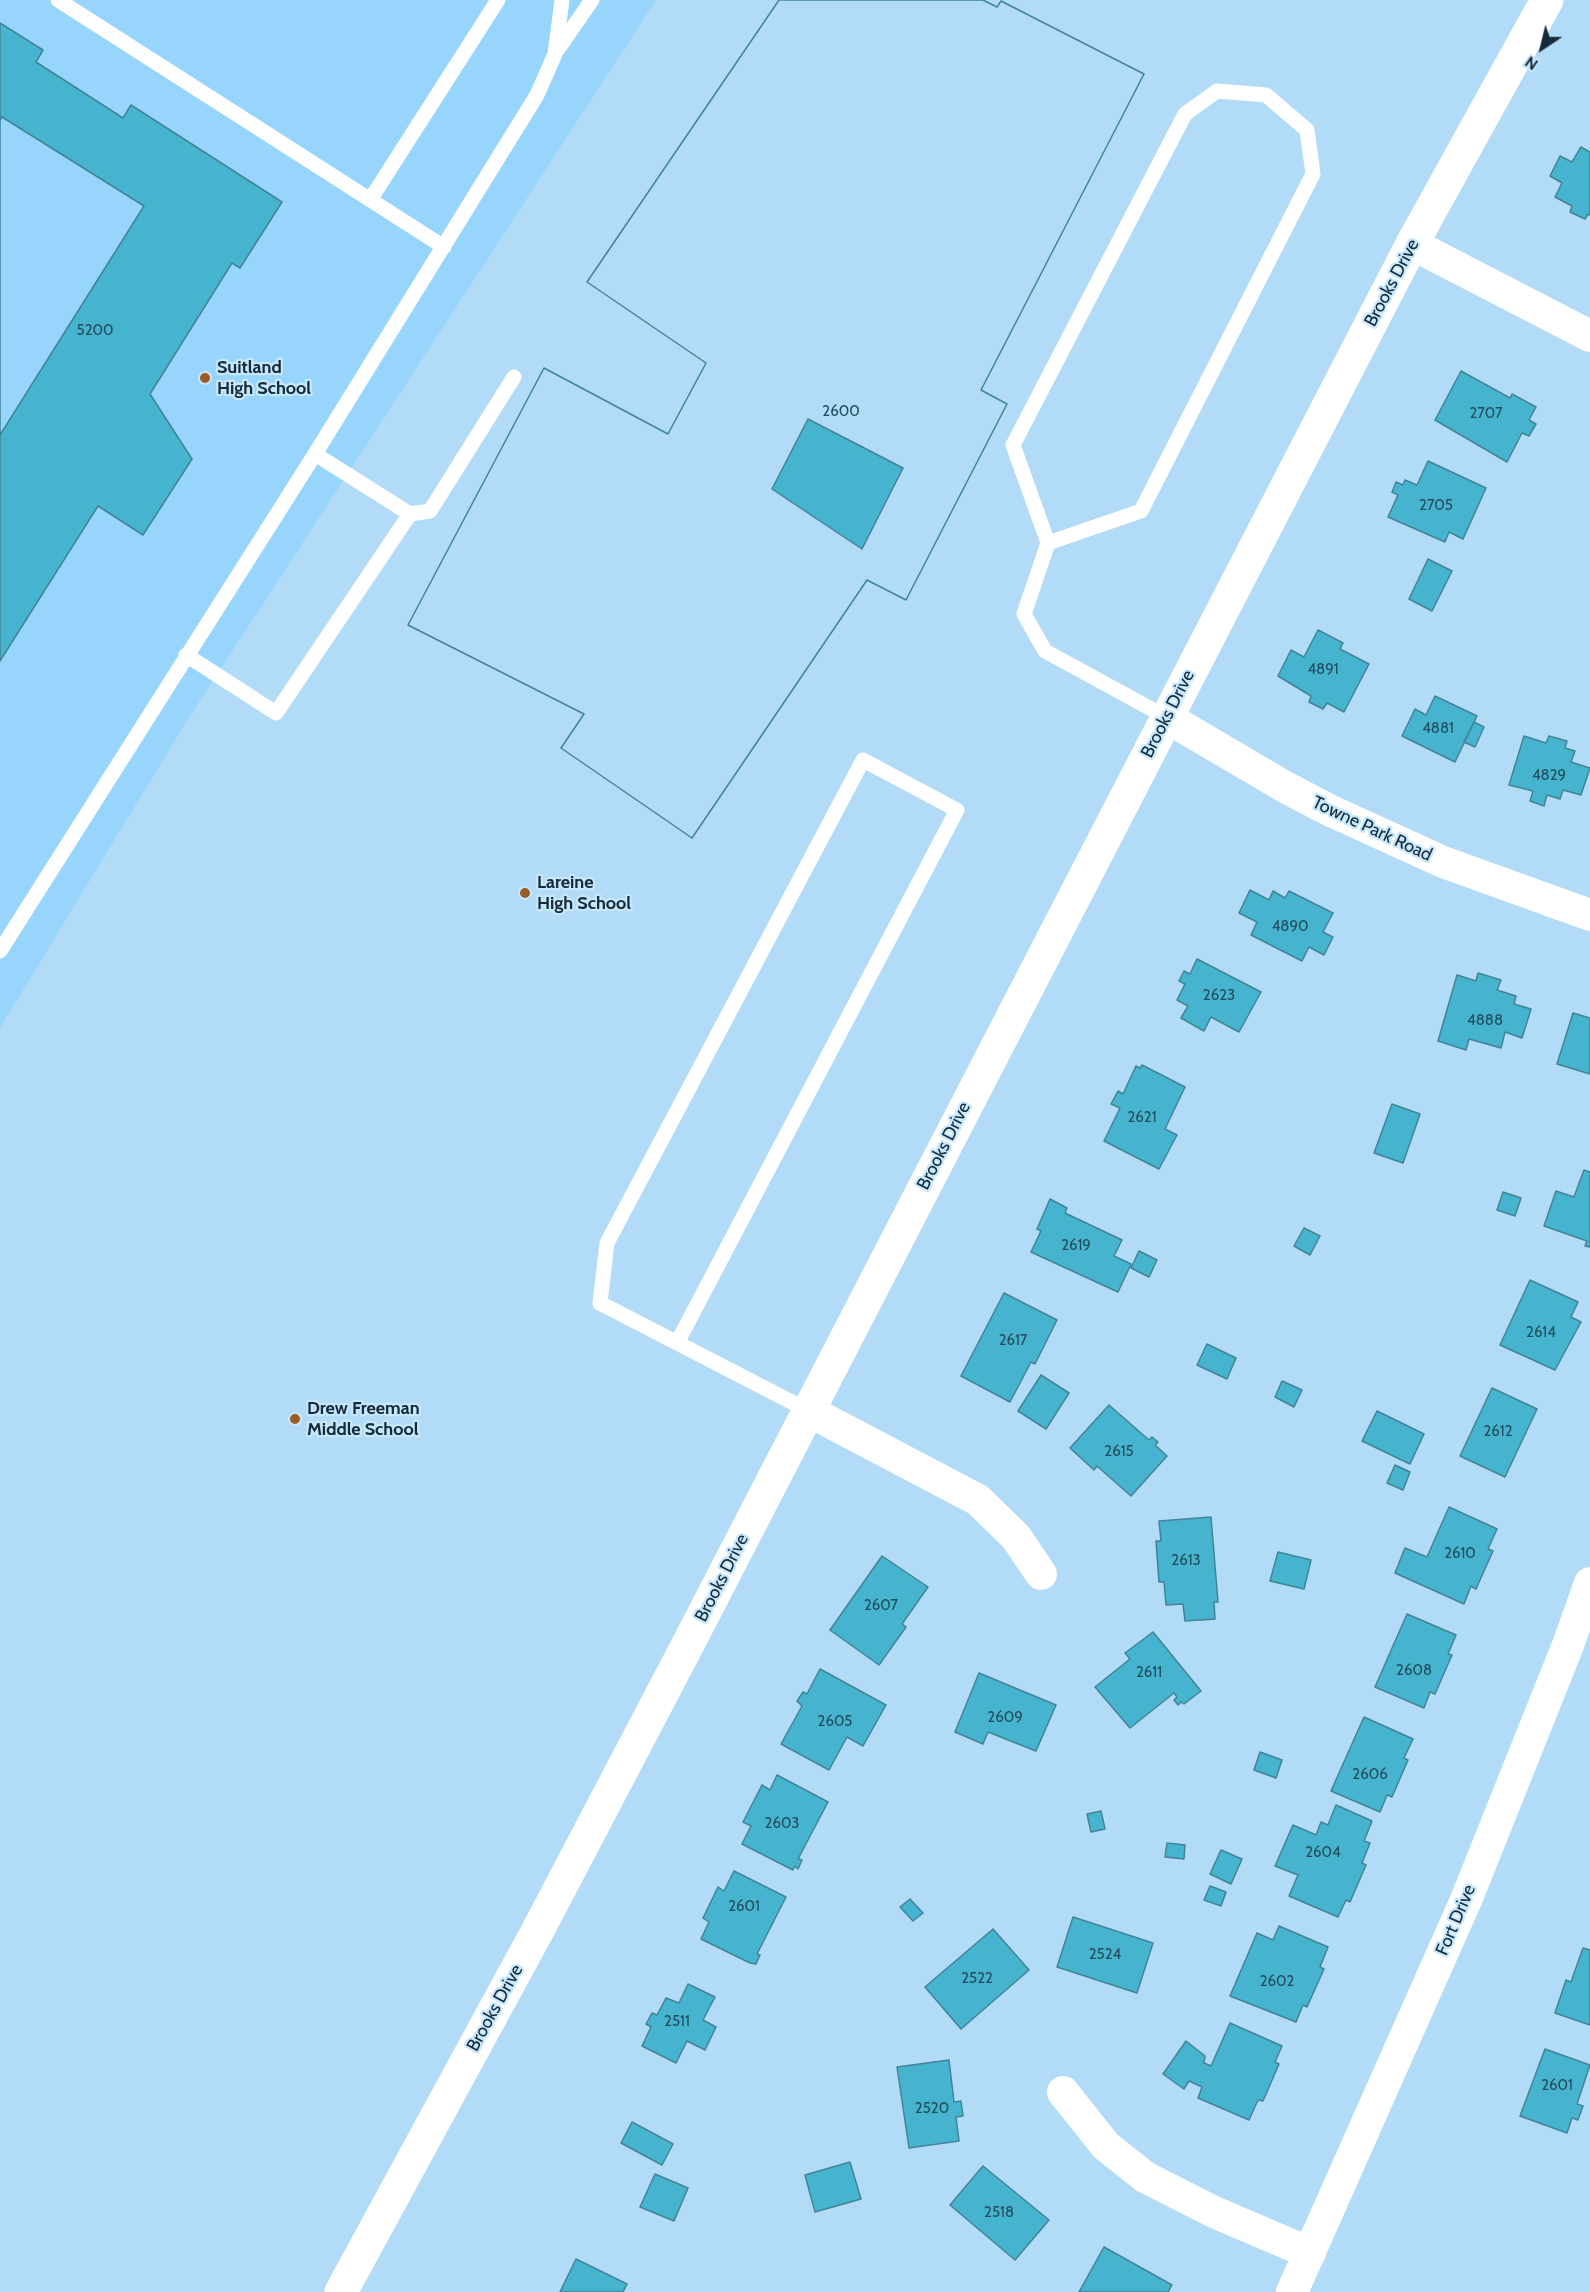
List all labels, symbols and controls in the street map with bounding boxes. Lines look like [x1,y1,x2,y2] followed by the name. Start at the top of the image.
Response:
[1512,18,1572,78] north arrow
[1521,52,1541,74] text: N
[1360,236,1424,330] street label: Brooks Drive
[77,322,113,340] house number: 5200
[217,357,311,400] place label: Suitland High School
[198,371,212,385] marker: Suitland High School
[822,403,860,421] house number: 2600
[1469,405,1503,423] house number: 2707
[1419,497,1453,515] house number: 2705
[1307,661,1339,679] house number: 4891
[1137,666,1199,762] street label: Brooks Drive
[1422,720,1454,738] house number: 4881
[1532,767,1566,785] house number: 4829
[1309,792,1435,866] street label: Towne Park Road
[537,872,631,914] place label: Lareine High School
[518,886,532,900] marker: Lareine High School
[1272,918,1308,936] house number: 4890
[1203,987,1235,1005] house number: 2623
[1467,1012,1503,1030] house number: 4888
[913,1098,975,1194] street label: Brooks Drive
[1127,1109,1157,1127] house number: 2621
[1061,1237,1091,1255] house number: 2619
[1526,1324,1556,1342] house number: 2614
[999,1332,1027,1350] house number: 2617
[307,1398,420,1440] place label: Drew Freeman Middle School
[288,1412,302,1426] marker: Drew Freeman Middle School
[1483,1423,1513,1441] house number: 2612
[1104,1443,1134,1461] house number: 2615
[691,1530,753,1626] street label: Brooks Drive
[1444,1545,1476,1563] house number: 2610
[1171,1552,1201,1570] house number: 2613
[864,1597,898,1615] house number: 2607
[1396,1662,1432,1680] house number: 2608
[1136,1664,1162,1682] house number: 2611
[987,1709,1023,1727] house number: 2609
[818,1713,852,1731] house number: 2605
[1352,1766,1388,1784] house number: 2606
[765,1815,799,1833] house number: 2603
[1305,1844,1341,1862] house number: 2604
[1431,1881,1481,1959] street label: Fort Drive
[728,1898,760,1916] house number: 2601
[1089,1946,1121,1964] house number: 2524
[462,1961,528,2055] street label: Brooks Drive
[961,1970,993,1988] house number: 2522
[1260,1973,1294,1991] house number: 2602
[664,2013,690,2031] house number: 2511
[1541,2077,1573,2095] house number: 2601
[915,2100,949,2118] house number: 2520
[984,2204,1014,2222] house number: 2518

